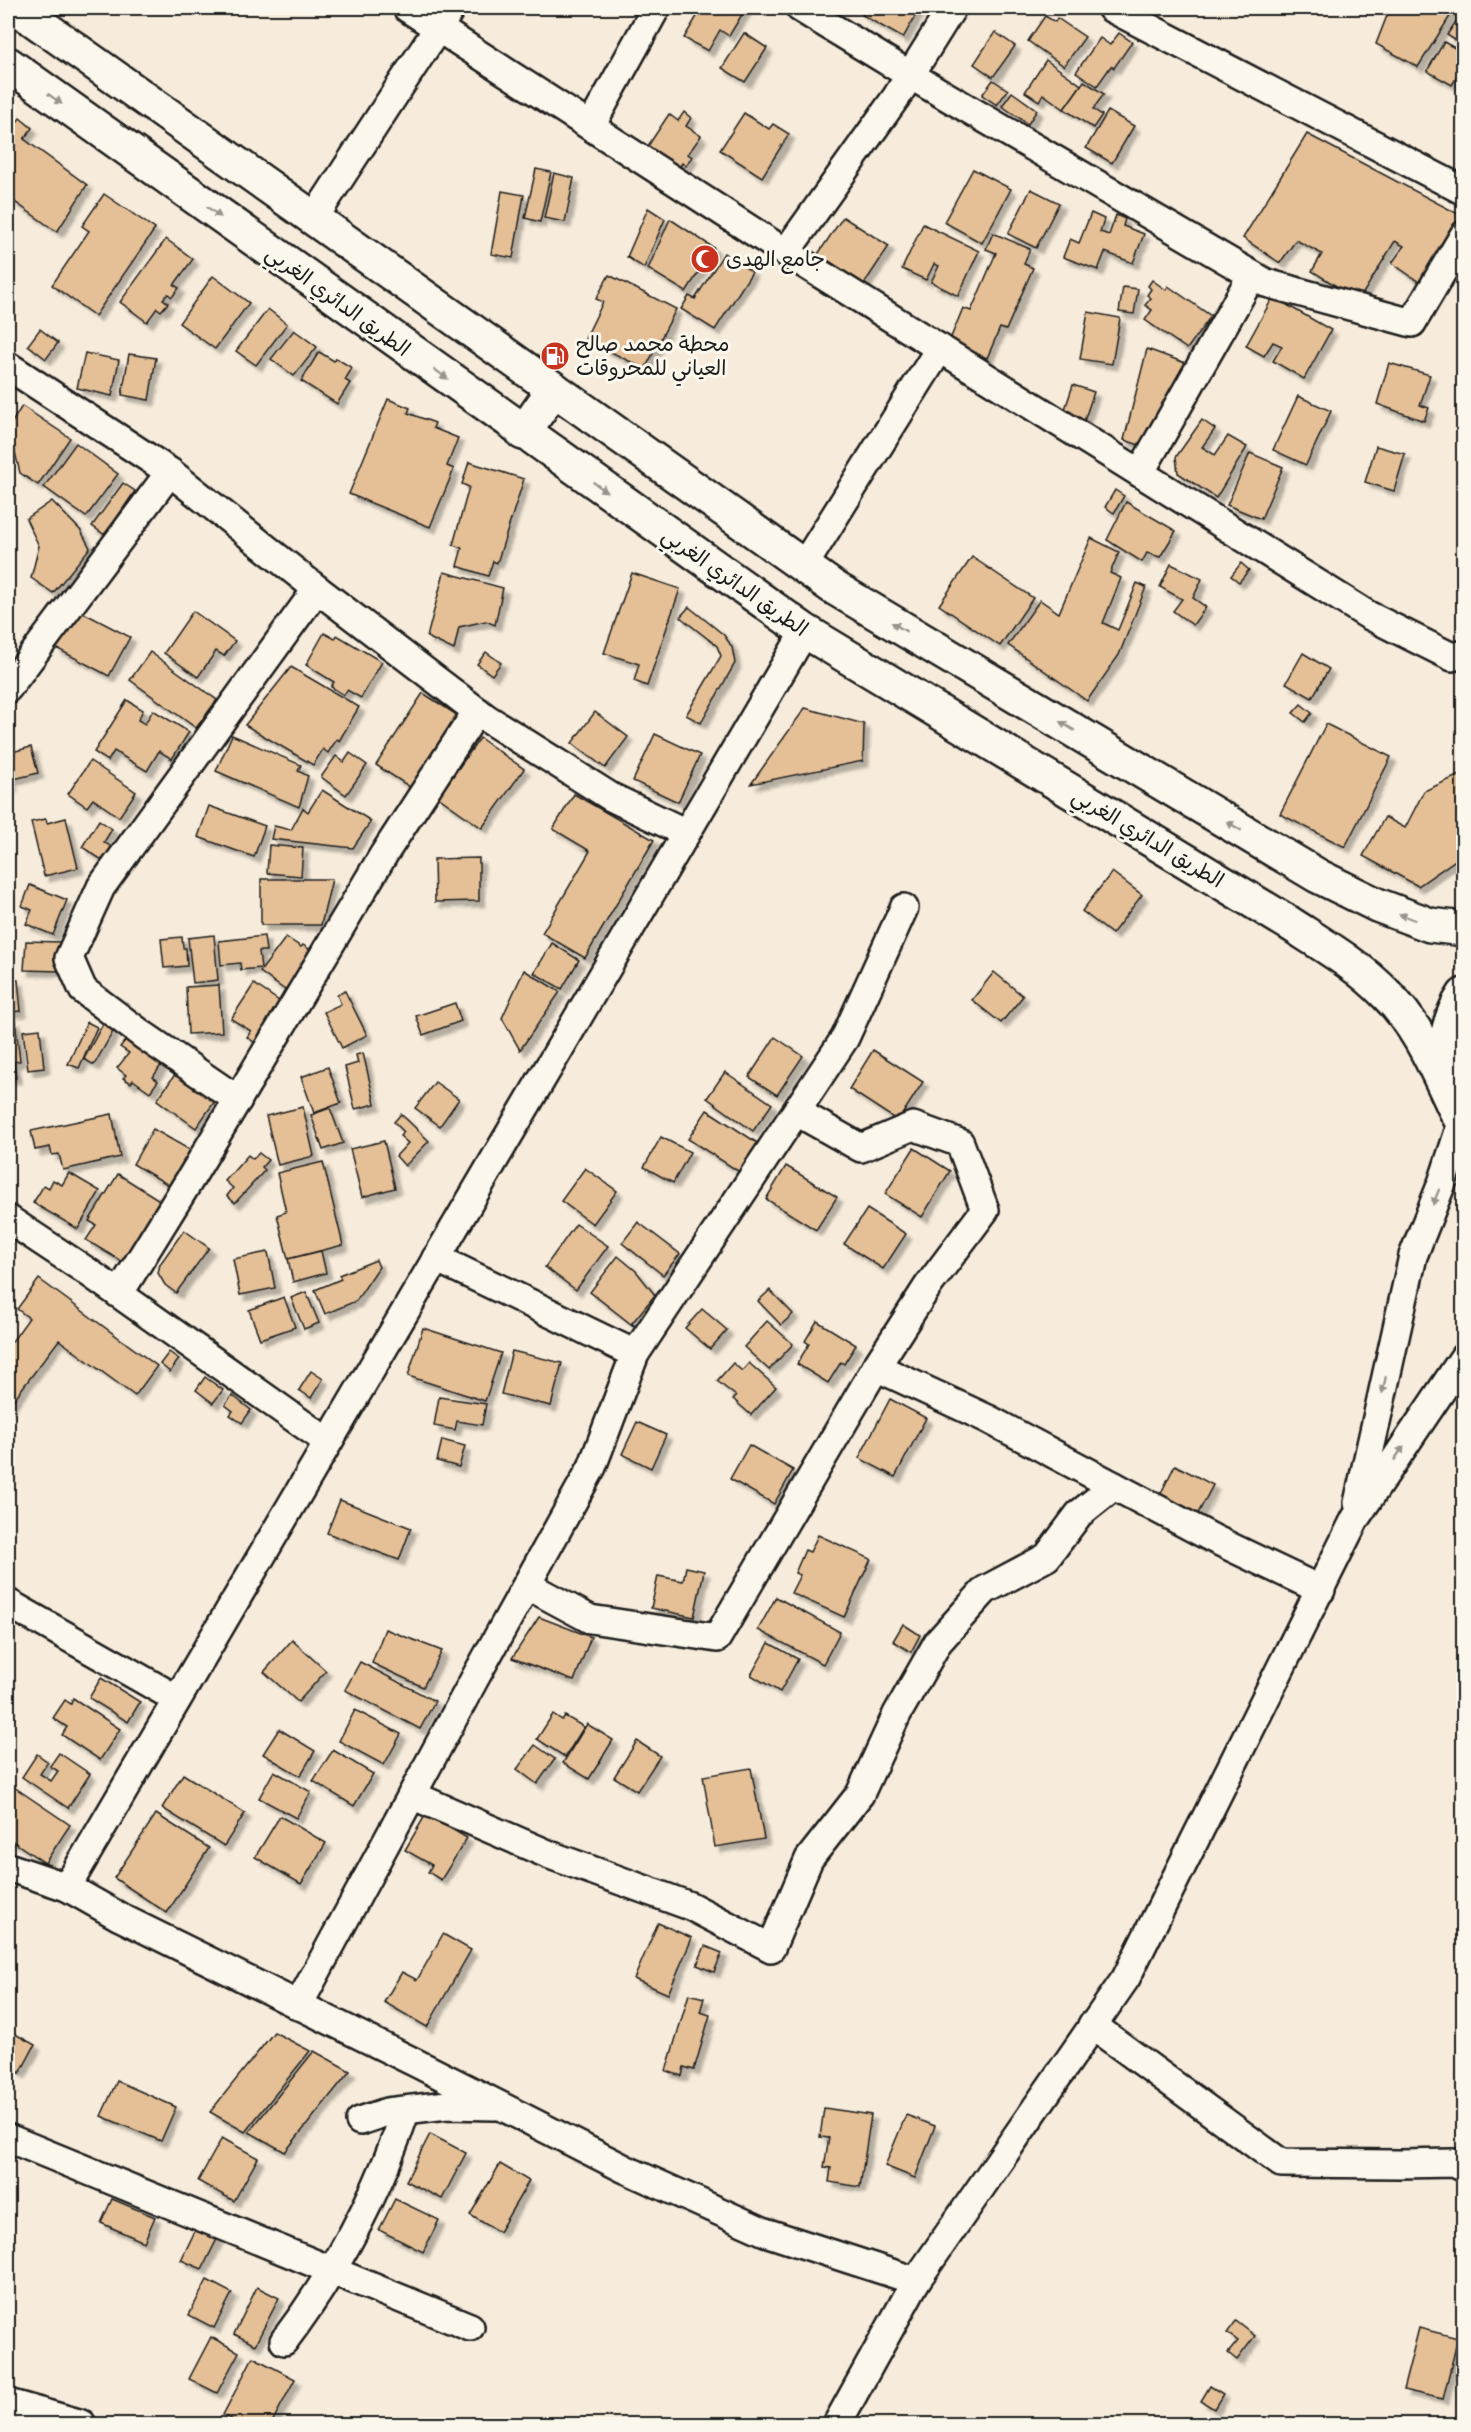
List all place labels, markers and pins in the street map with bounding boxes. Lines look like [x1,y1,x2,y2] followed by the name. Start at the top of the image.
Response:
[689,243,721,275] mosque icon: جامع الهدى
[726,246,825,274] place label: جامع الهدى
[576,331,729,387] place label: محطة محمد صالح العياني للمحروقات
[539,340,571,372] fuel station icon: محطة محمد صالح العياني للمحروقات

